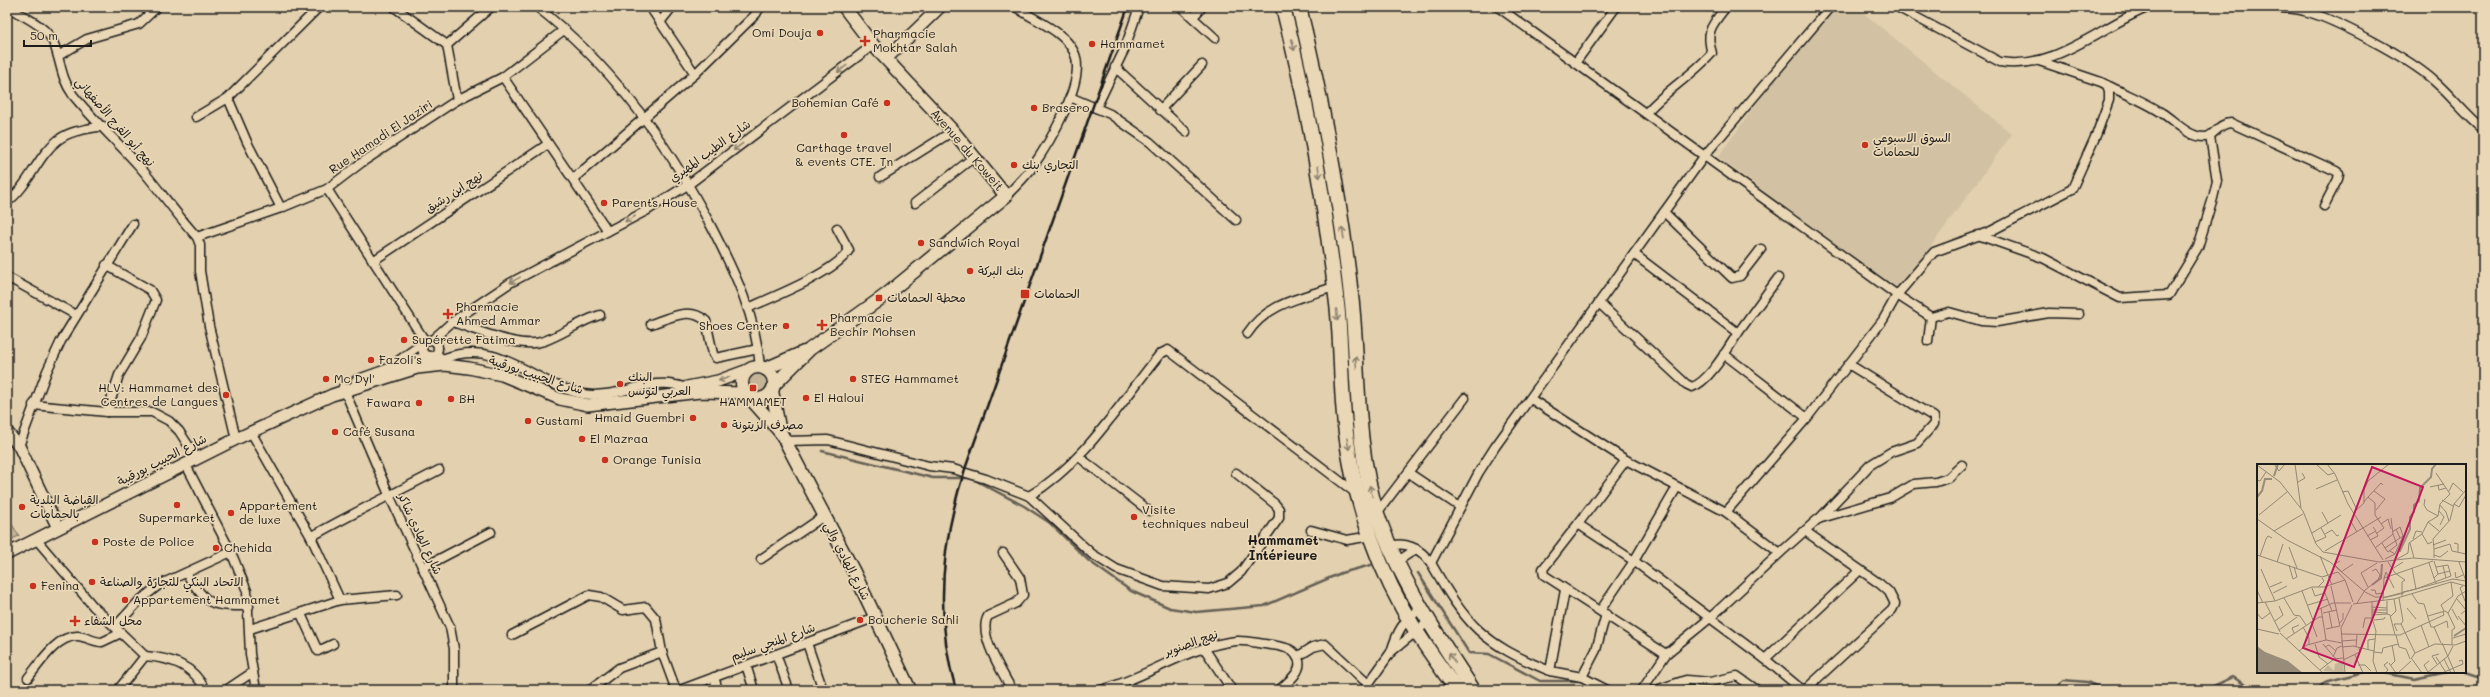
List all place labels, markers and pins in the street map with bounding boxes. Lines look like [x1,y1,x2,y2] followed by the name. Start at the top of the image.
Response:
[752,24,812,40] place label: Omi Douja
[873,25,957,55] place label: Pharmacie Mokhtar Salah
[815,28,825,38] marker: Omi Douja
[1100,35,1165,51] place label: Hammamet
[860,36,870,46] marker: Pharmacie Mokhtar Salah
[1087,39,1097,49] marker: Hammamet
[791,94,879,110] place label: Bohemian Café
[882,98,892,108] marker: Bohemian Café
[1042,99,1089,115] place label: Brasero
[1029,103,1039,113] marker: Brasero
[1873,129,1951,159] place label: السوق الاسبوعي للحمامات
[839,130,849,140] marker: Carthage travel & events CTE. Tn
[795,139,893,169] place label: Carthage travel & events CTE. Tn
[1860,140,1870,150] marker: السوق الاسبوعي للحمامات
[1022,156,1078,174] place label: التجاري بنك
[1009,160,1019,170] marker: التجاري بنك
[612,194,697,210] place label: Parents House
[599,198,609,208] marker: Parents House
[929,234,1020,250] place label: Sandwich Royal
[916,238,926,248] marker: Sandwich Royal
[978,262,1024,279] place label: بنك البركة
[965,266,975,276] marker: بنك البركة
[1034,285,1080,301] place label: الحمامات
[1019,288,1031,300] marker: الحمامات
[887,289,966,305] place label: محطة الحمامات
[874,293,884,303] marker: محطة الحمامات
[456,298,540,328] place label: Pharmacie Ahmed Ammar
[443,309,453,319] marker: Pharmacie Ahmed Ammar
[830,309,916,339] place label: Pharmacie Bechir Mohsen
[699,317,778,333] place label: Shoes Center
[817,320,827,330] marker: Pharmacie Bechir Mohsen
[781,321,791,331] marker: Shoes Center
[412,331,516,347] place label: Supérette Fatima
[399,335,409,345] marker: Supérette Fatima
[379,351,422,367] place label: Fazoli's
[366,355,376,365] marker: Fazoli's
[628,368,691,402] place label: البنك العربي لتونس
[334,370,375,386] place label: Mc Dyl'
[861,370,959,386] place label: STEG Hammamet
[321,374,331,384] marker: Mc Dyl'
[848,374,858,384] marker: STEG Hammamet
[98,379,218,409] place label: HLV: Hammamet des Centres de Langues
[615,379,625,389] marker: البنك العربي لتونس
[748,383,758,393] marker: HAMMAMET
[814,389,864,405] place label: El Haloui
[221,390,231,400] marker: HLV: Hammamet des Centres de Langues
[459,390,475,406] place label: BH
[719,393,787,409] place label: HAMMAMET
[801,393,811,403] marker: El Haloui
[367,394,411,410] place label: Fawara
[446,394,456,404] marker: BH
[414,398,424,408] marker: Fawara
[594,409,685,425] place label: Hmaid Guembri
[536,412,583,428] place label: Gustami
[688,413,698,423] marker: Hmaid Guembri
[523,416,533,426] marker: Gustami
[732,416,803,433] place label: مصرف الزيتونة
[719,420,729,430] marker: مصرف الزيتونة
[343,423,415,439] place label: Café Susana
[330,427,340,437] marker: Café Susana
[590,430,648,446] place label: El Mazraa
[577,434,587,444] marker: El Mazraa
[613,451,701,467] place label: Orange Tunisia
[600,455,610,465] marker: Orange Tunisia
[30,491,99,522] place label: القباضة البلدية بالحمامات
[239,497,317,527] place label: Appartement de luxe
[172,500,182,510] marker: Supermarket
[1142,501,1249,531] place label: Visite techniques nabeul
[17,502,27,512] marker: القباضة البلدية بالحمامات
[226,508,236,518] marker: Appartement de luxe
[139,509,215,525] place label: Supermarket
[1129,512,1139,522] marker: Visite techniques nabeul
[103,533,194,549] place label: Poste de Police
[90,537,100,547] marker: Poste de Police
[224,539,272,555] place label: Chehida
[211,543,221,553] marker: Chehida
[100,573,244,593] place label: الاتحاد البنكي للتجارة والصناعة
[41,577,80,593] place label: Fenina
[87,577,97,587] marker: الاتحاد البنكي للتجارة والصناعة
[28,581,38,591] marker: Fenina
[133,591,280,607] place label: Appartement Hammamet
[120,595,130,605] marker: Appartement Hammamet
[868,611,959,627] place label: Boucherie Sahli
[84,612,142,628] place label: محل الشفاء
[69,615,81,627] marker: محل الشفاء
[855,615,865,625] marker: Boucherie Sahli

